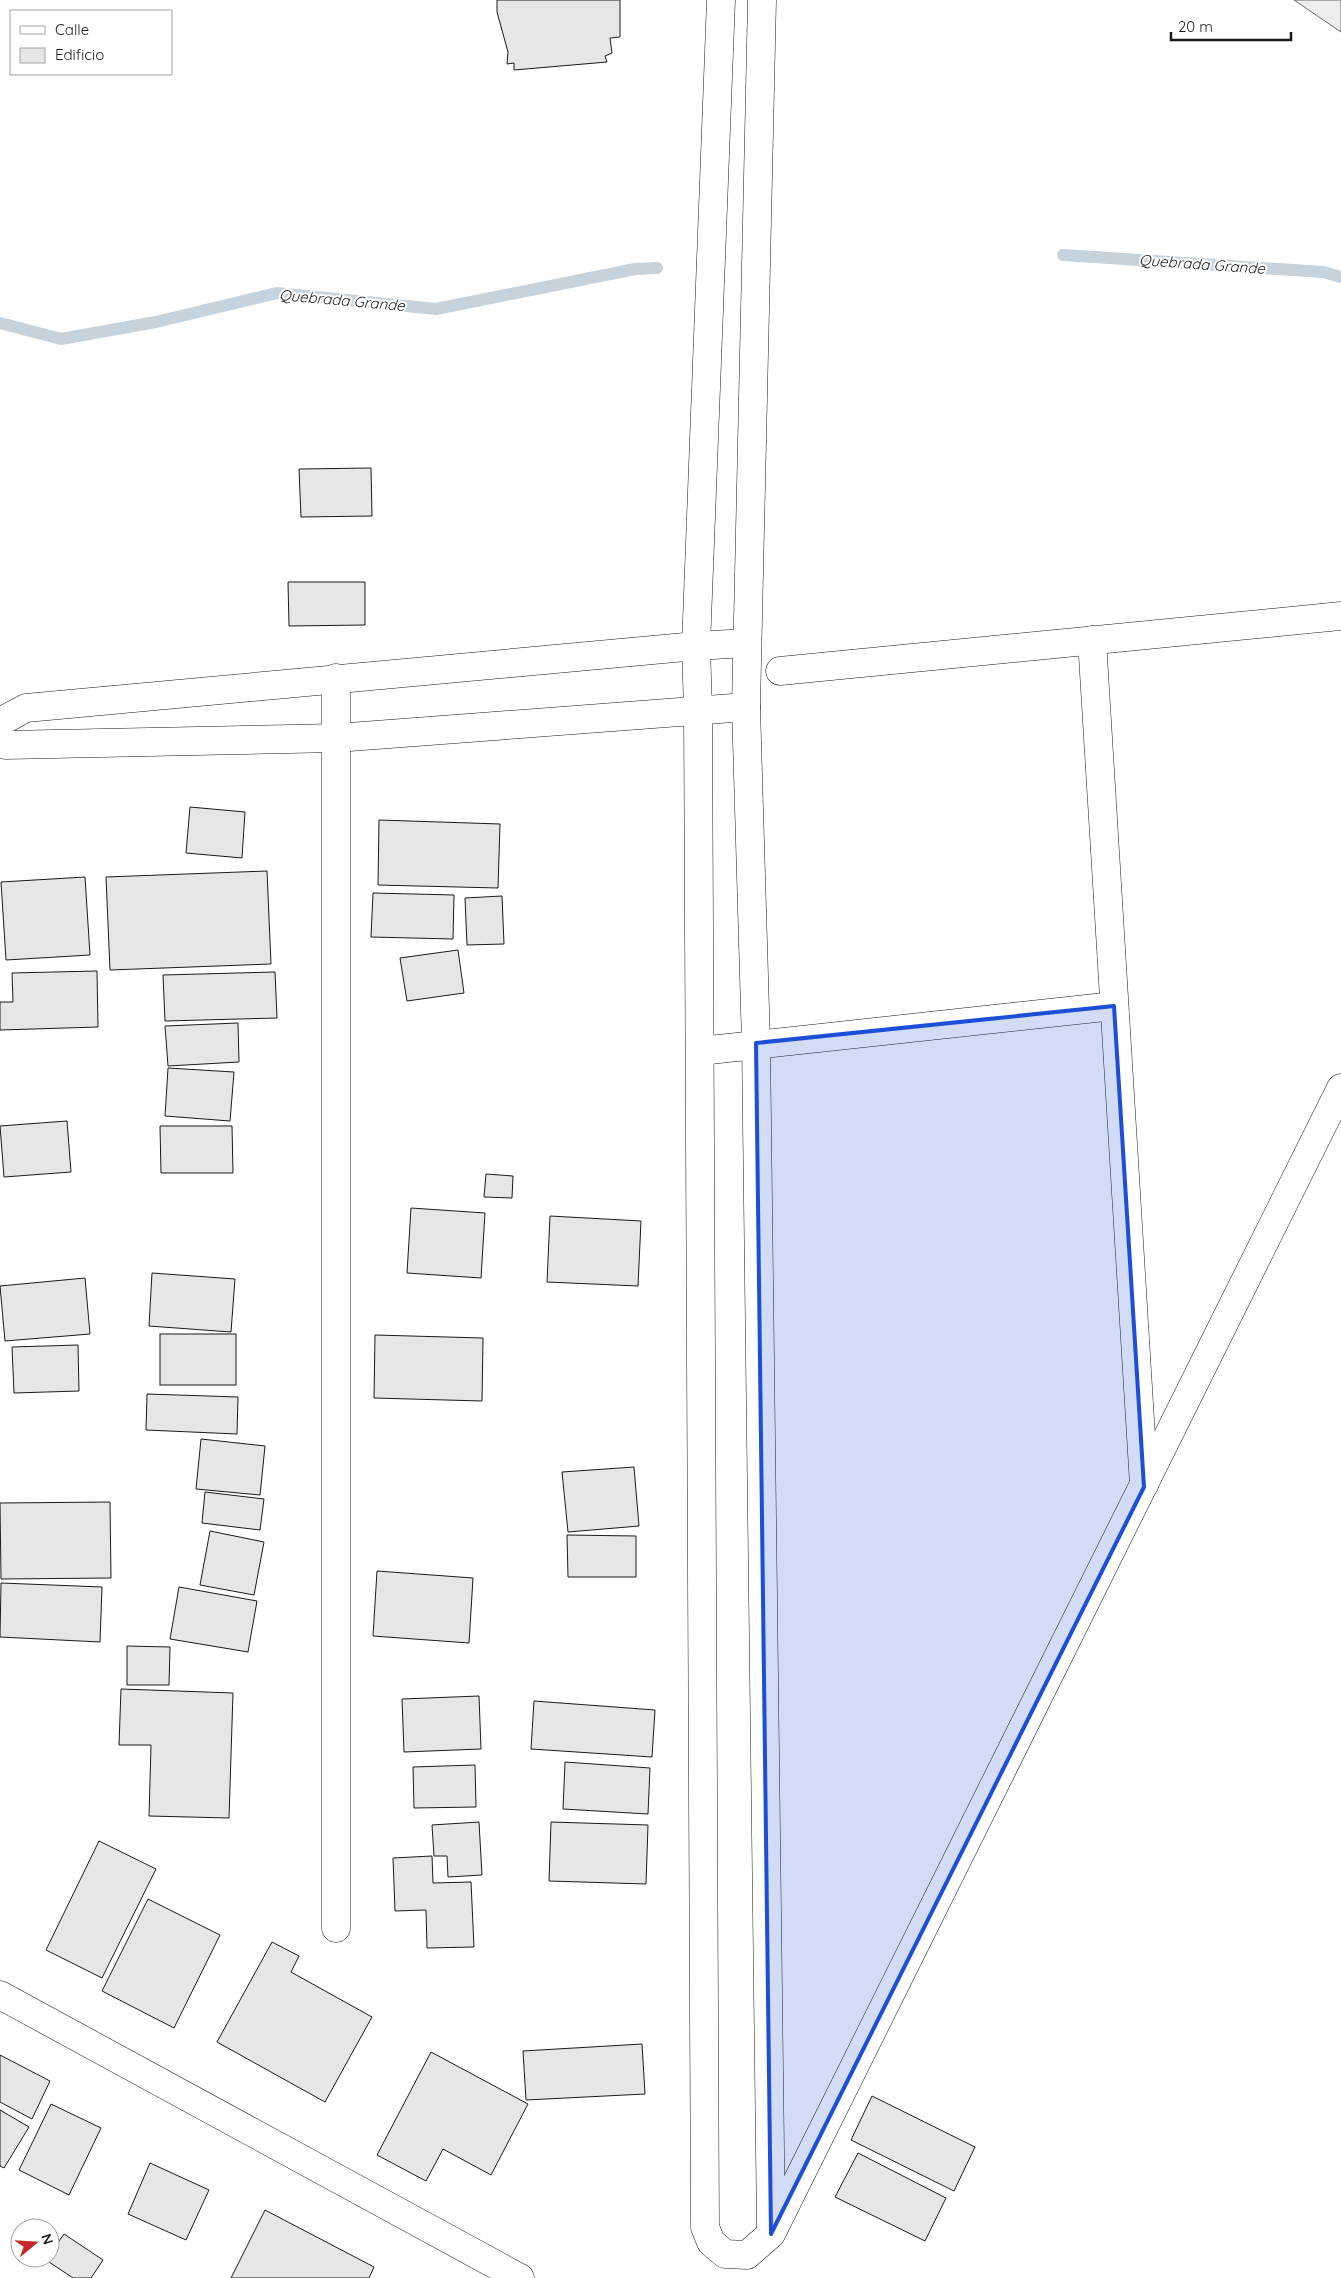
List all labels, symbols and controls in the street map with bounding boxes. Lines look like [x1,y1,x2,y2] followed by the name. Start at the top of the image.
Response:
[10,10,172,75] legend
[1171,10,1291,42] scale bar
[1178,17,1213,36] text: 20 m
[55,20,89,39] text: Calle
[55,45,104,64] text: Edificio
[1138,250,1266,278] water label: Quebrada Grande
[278,285,406,315] water label: Quebrada Grande
[10,2218,60,2268] north arrow
[37,2231,58,2247] text: N

